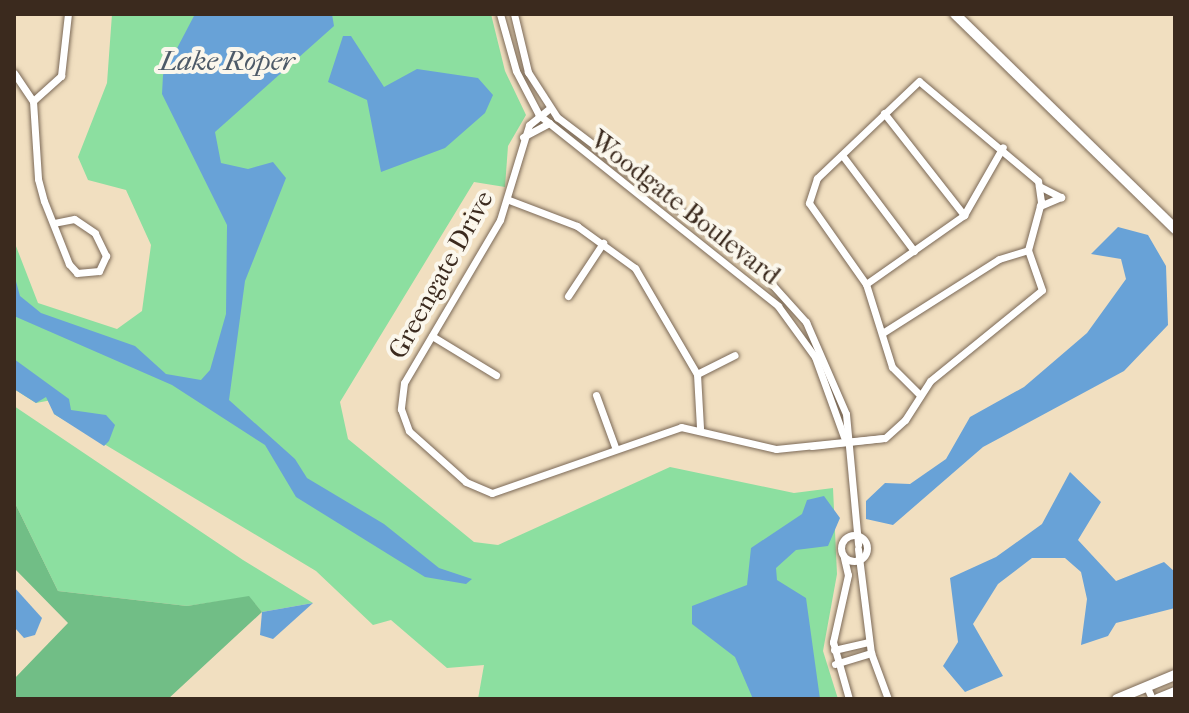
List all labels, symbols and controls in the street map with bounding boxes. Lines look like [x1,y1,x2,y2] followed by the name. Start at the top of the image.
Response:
[160,44,294,78] water label: Lake Roper
[584,124,786,292] street label: Woodgate Boulevard
[382,186,500,364] street label: Greengate Drive

